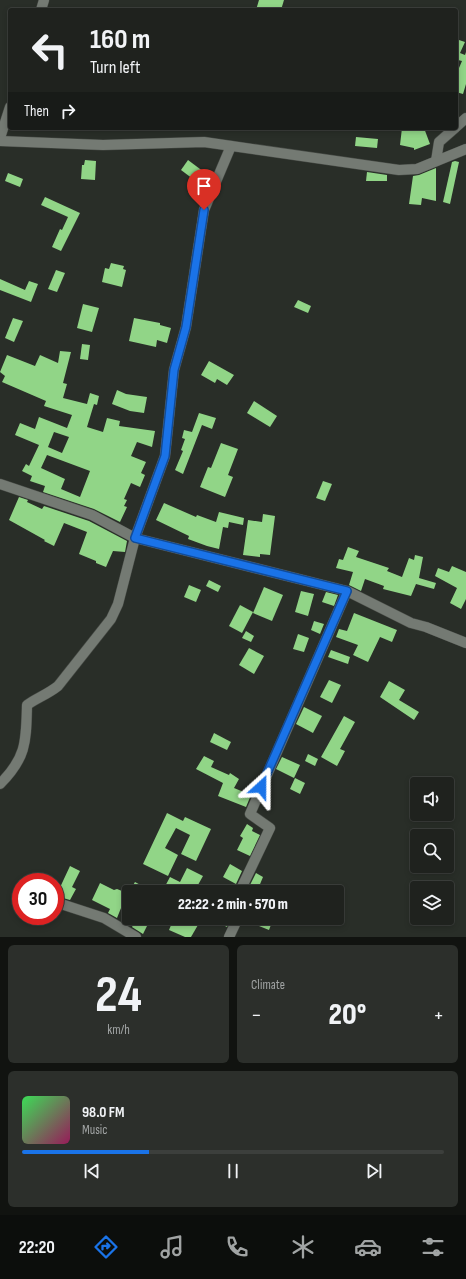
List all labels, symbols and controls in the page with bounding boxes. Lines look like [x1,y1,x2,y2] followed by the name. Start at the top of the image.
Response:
[90,23,150,56] text: 160 m
[24,24,76,76] icon: left
[90,57,141,78] text: Turn left
[57,100,79,122] icon: right
[24,102,49,121] text: Then
[187,169,221,210] pin
[193,175,215,197] icon: arrive
[240,766,282,808] position arrow
[410,777,454,925] map controls
[410,777,454,821] button: sound
[410,829,454,873] button: search
[12,873,64,925] speed limit sign: 30
[410,881,454,925] button: layers
[178,895,288,914] text: 22:22 · 2 min · 570 m
[95,964,142,1027] text: 24
[251,977,285,993] text: Climate
[329,997,366,1033] text: 20°
[251,1002,262,1029] text: −
[433,1002,444,1029] text: +
[107,1022,130,1038] text: km/h
[82,1103,124,1122] text: 98.0 FM
[82,1122,107,1138] text: Music
[81,1160,103,1182] icon: previous
[222,1160,244,1182] icon: pause
[363,1160,385,1182] icon: next
[92,1233,120,1261] icon: directions
[158,1233,186,1261] icon: music
[223,1233,251,1261] icon: phone
[289,1233,317,1261] icon: climate
[354,1233,382,1261] icon: car
[419,1233,447,1261] icon: filters
[19,1237,55,1258] text: 22:20

